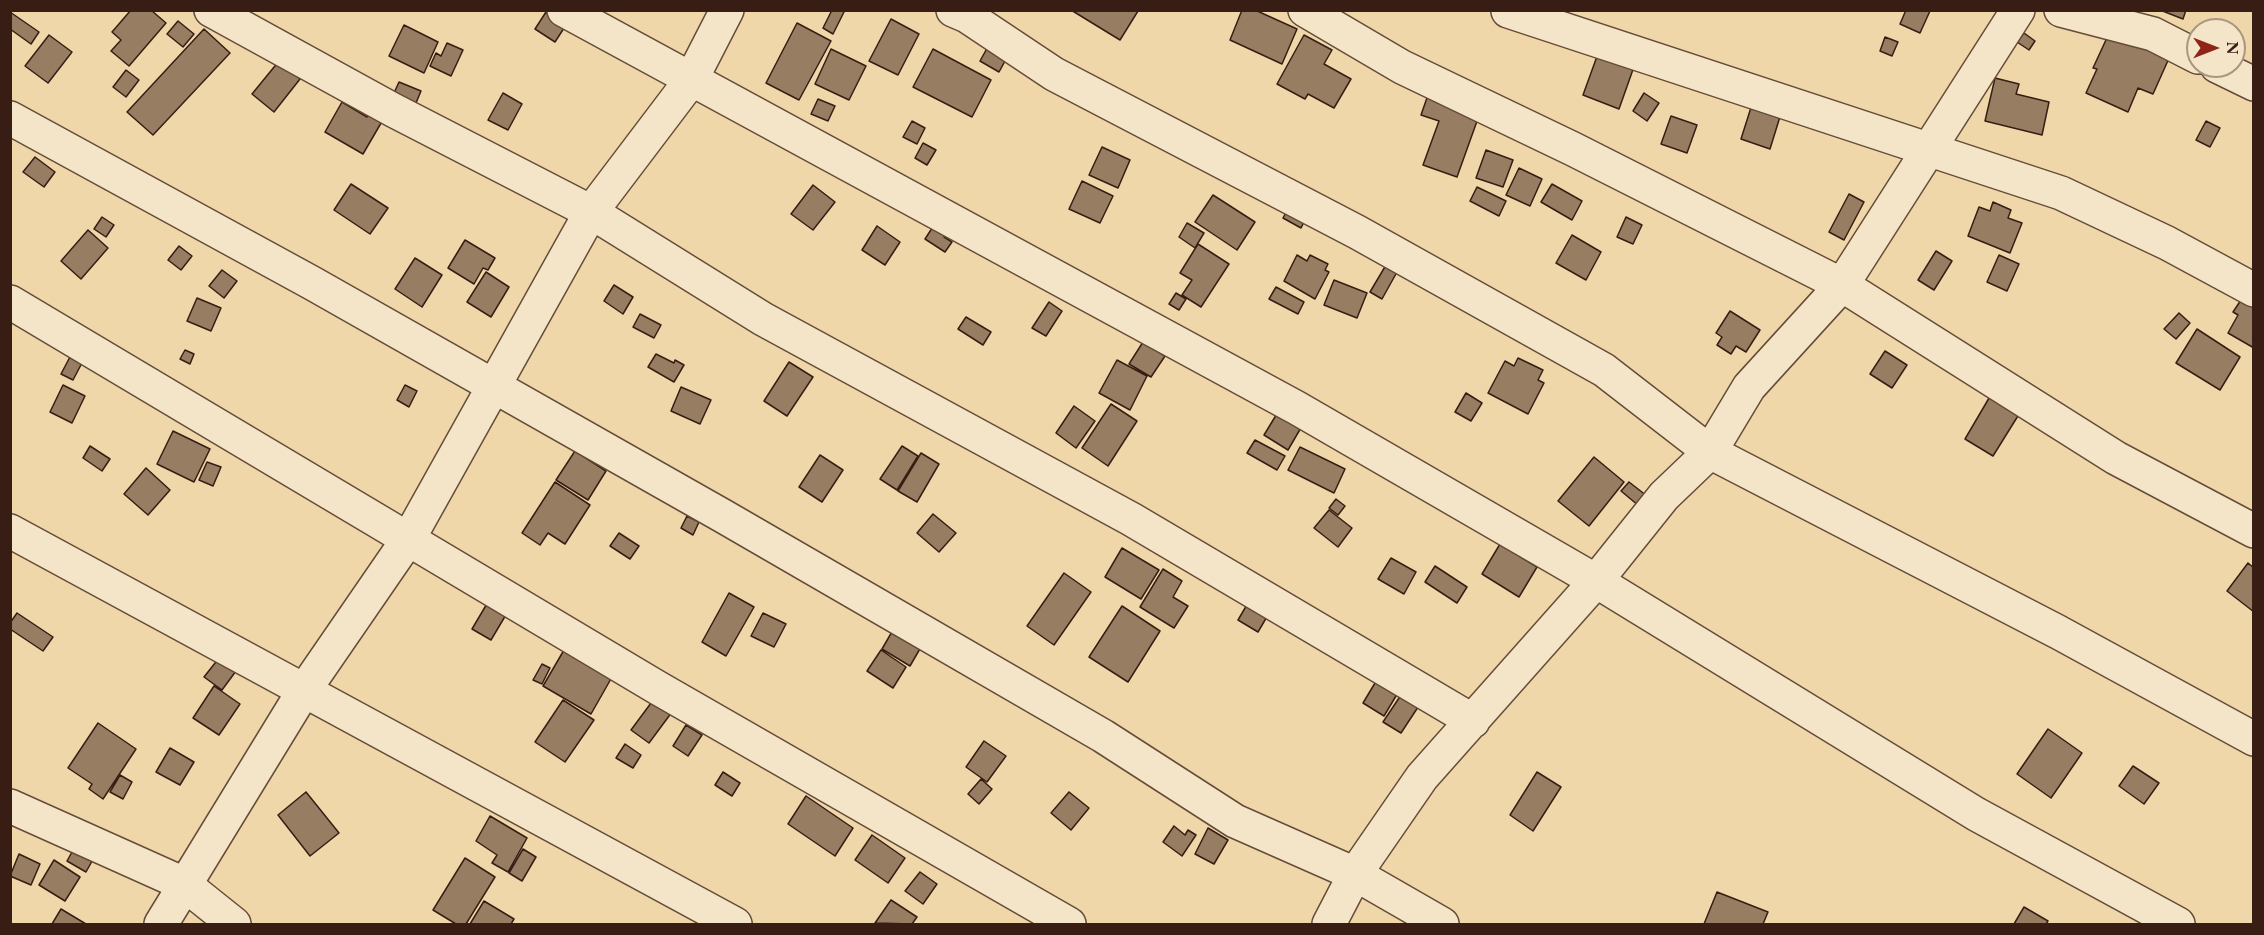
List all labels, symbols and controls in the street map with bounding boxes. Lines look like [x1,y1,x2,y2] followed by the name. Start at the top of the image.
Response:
[2186,18,2246,78] north arrow
[2222,42,2243,54] text: N

